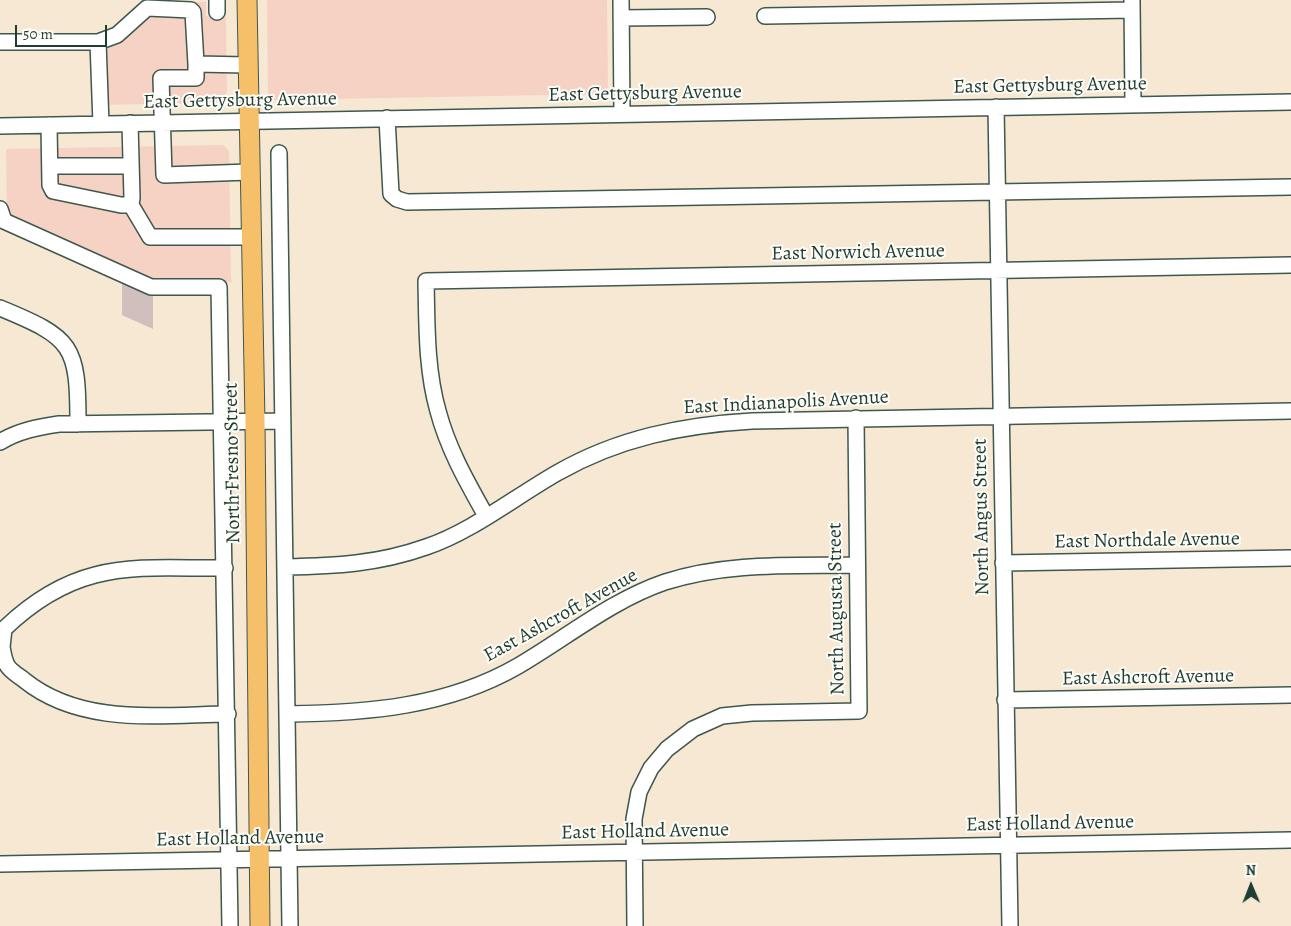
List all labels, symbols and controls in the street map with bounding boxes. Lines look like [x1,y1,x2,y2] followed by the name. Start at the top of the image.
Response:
[18,15,110,47] scale bar
[23,24,53,44] text: 50 m
[953,72,1147,100] street label: East Gettysburg Avenue
[548,80,742,108] street label: East Gettysburg Avenue
[143,87,337,115] street label: East Gettysburg Avenue
[771,239,945,267] street label: East Norwich Avenue
[220,382,246,544] street label: North Fresno Street
[683,386,889,420] street label: East Indianapolis Avenue
[969,438,995,596] street label: North Angus Street
[823,522,851,696] street label: North Augusta Street
[1054,527,1240,555] street label: East Northdale Avenue
[480,564,642,668] street label: East Ashcroft Avenue
[1062,664,1234,692] street label: East Ashcroft Avenue
[966,811,1134,837] street label: East Holland Avenue
[561,819,729,845] street label: East Holland Avenue
[156,826,324,852] street label: East Holland Avenue
[1226,861,1276,911] north arrow
[1245,861,1256,880] text: N

